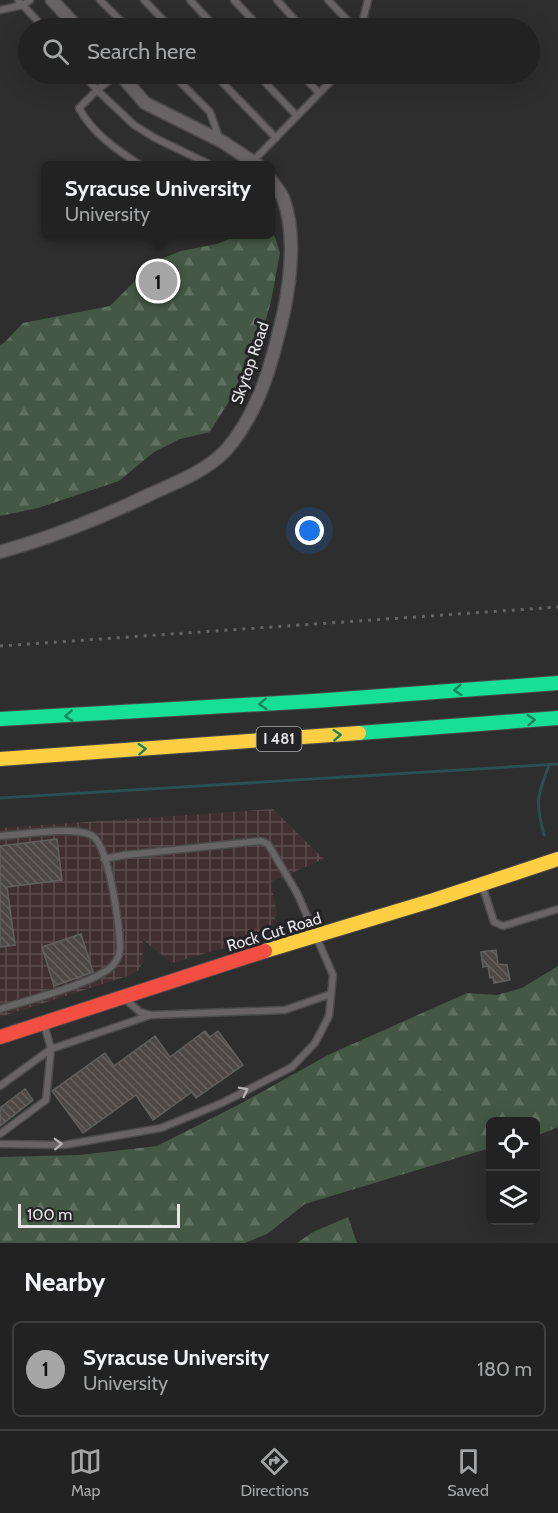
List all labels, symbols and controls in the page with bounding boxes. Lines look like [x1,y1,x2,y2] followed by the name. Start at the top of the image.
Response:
[18,18,540,84] search box
[39,35,72,68] icon: search
[87,38,196,65] text: Search here
[41,161,275,239] popup
[65,175,251,202] text: Syracuse University
[65,202,150,226] text: University
[138,258,178,304] pin: 1
[227,319,273,407] street label: Skytop Road
[295,516,324,545] your location
[453,683,462,696] one-way arrow
[259,697,268,710] one-way arrow
[64,709,73,722] one-way arrow
[527,714,536,727] one-way arrow
[256,727,302,751] road number: I 481
[332,729,341,742] one-way arrow
[138,743,147,756] one-way arrow
[224,909,324,955] street label: Rock Cut Road
[238,1087,249,1098] one-way arrow
[486,1117,540,1225] map controls
[486,1117,540,1171] button: locate
[54,1138,63,1151] one-way arrow
[486,1171,540,1225] button: layers
[18,1201,180,1228] scale bar
[27,1205,72,1224] text: 100 m
[24,1266,105,1298] text: Nearby
[83,1344,269,1371] text: Syracuse University
[42,1357,49,1381] text: 1
[477,1357,532,1381] text: 180 m
[83,1371,168,1395] text: University
[69,1445,102,1500] tab: Map
[241,1445,309,1500] tab: Directions
[447,1445,489,1500] tab: Saved

